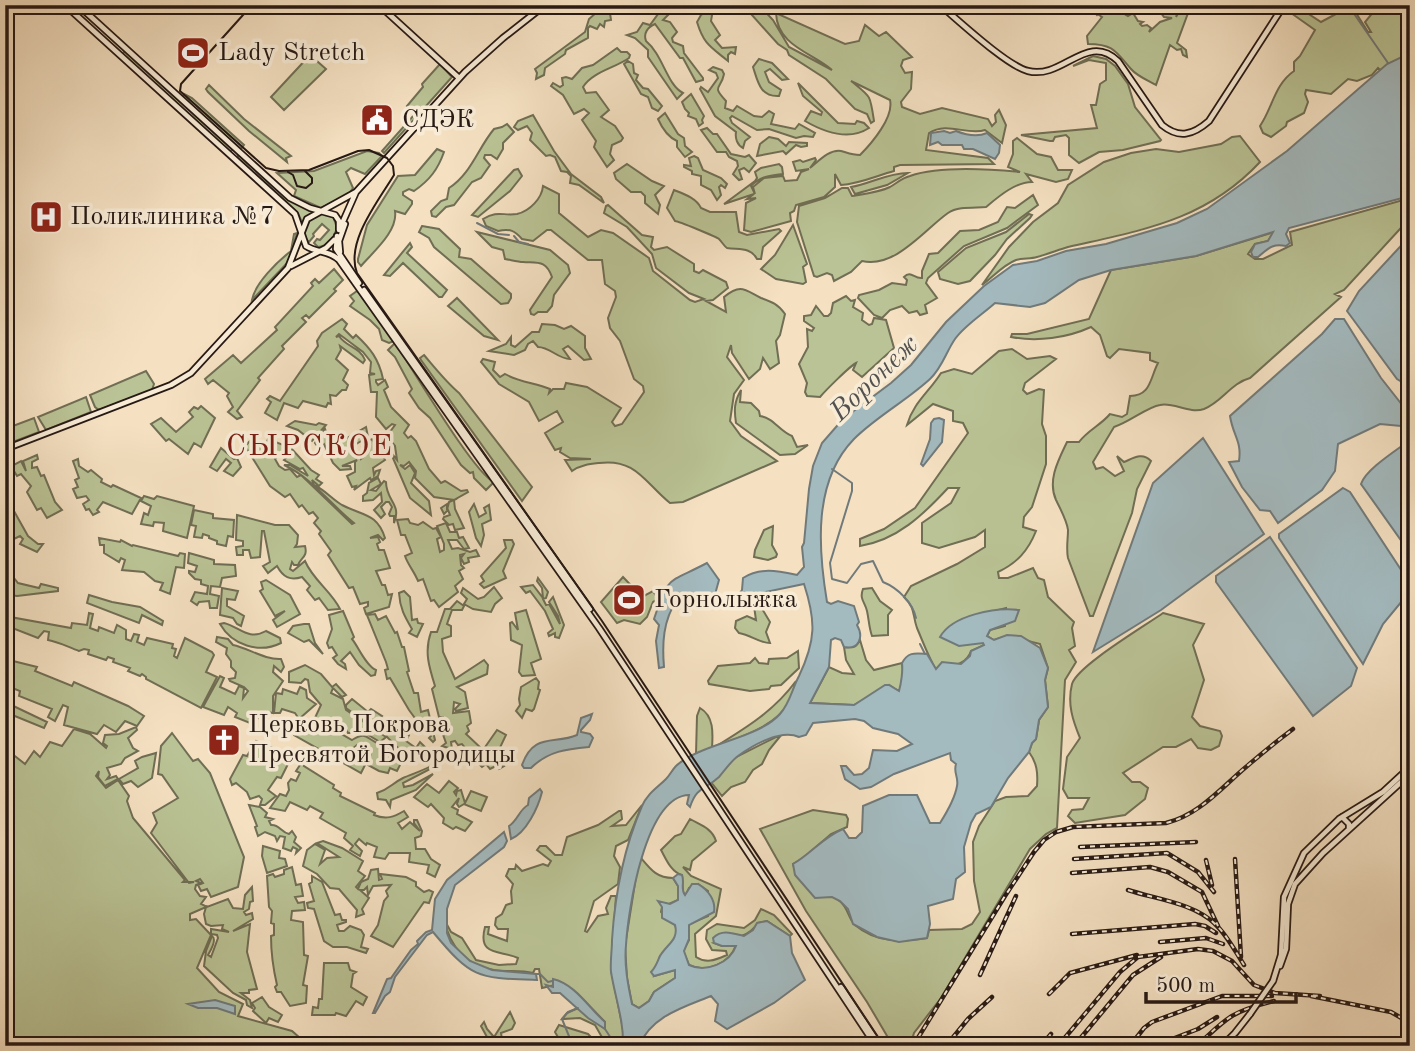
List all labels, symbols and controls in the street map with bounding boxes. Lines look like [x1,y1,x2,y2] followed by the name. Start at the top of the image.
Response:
[174,34,212,72] sports icon: Lady Stretch
[218,40,365,66] place label: Lady Stretch
[358,101,396,139] public building icon: СДЭК
[402,107,474,133] place label: СДЭК
[27,198,65,236] hospital icon: Поликлиника №7
[70,204,275,230] place label: Поликлиника №7
[825,330,925,428] water label: Воронеж
[226,432,394,462] district label: СЫРСКОЕ
[610,581,648,619] sports icon: Горнолыжка
[654,587,798,613] place label: Горнолыжка
[248,712,516,768] place label: Церковь Покрова Пресвятой Богородицы
[205,721,243,759] church icon: Церковь Покрова Пресвятой Богородицы
[1146,960,1296,1004] scale bar
[1156,976,1215,997] text: 500 m

